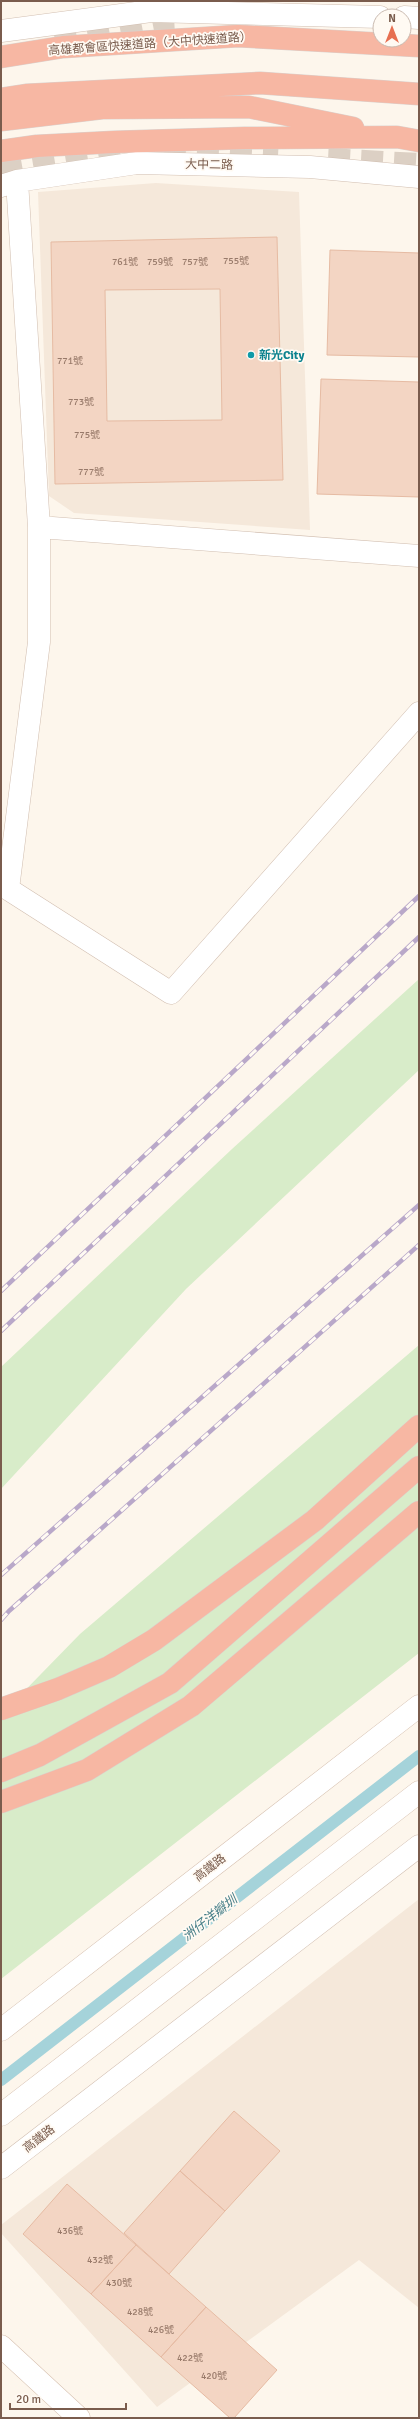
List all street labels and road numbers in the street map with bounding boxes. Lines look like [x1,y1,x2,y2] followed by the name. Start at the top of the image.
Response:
[48,29,252,59] street label: 高雄都會區快速道路（大中快速道路）
[185,157,233,173] street label: 大中二路
[191,1851,229,1885] street label: 高鐵路
[20,2122,58,2156] street label: 高鐵路

